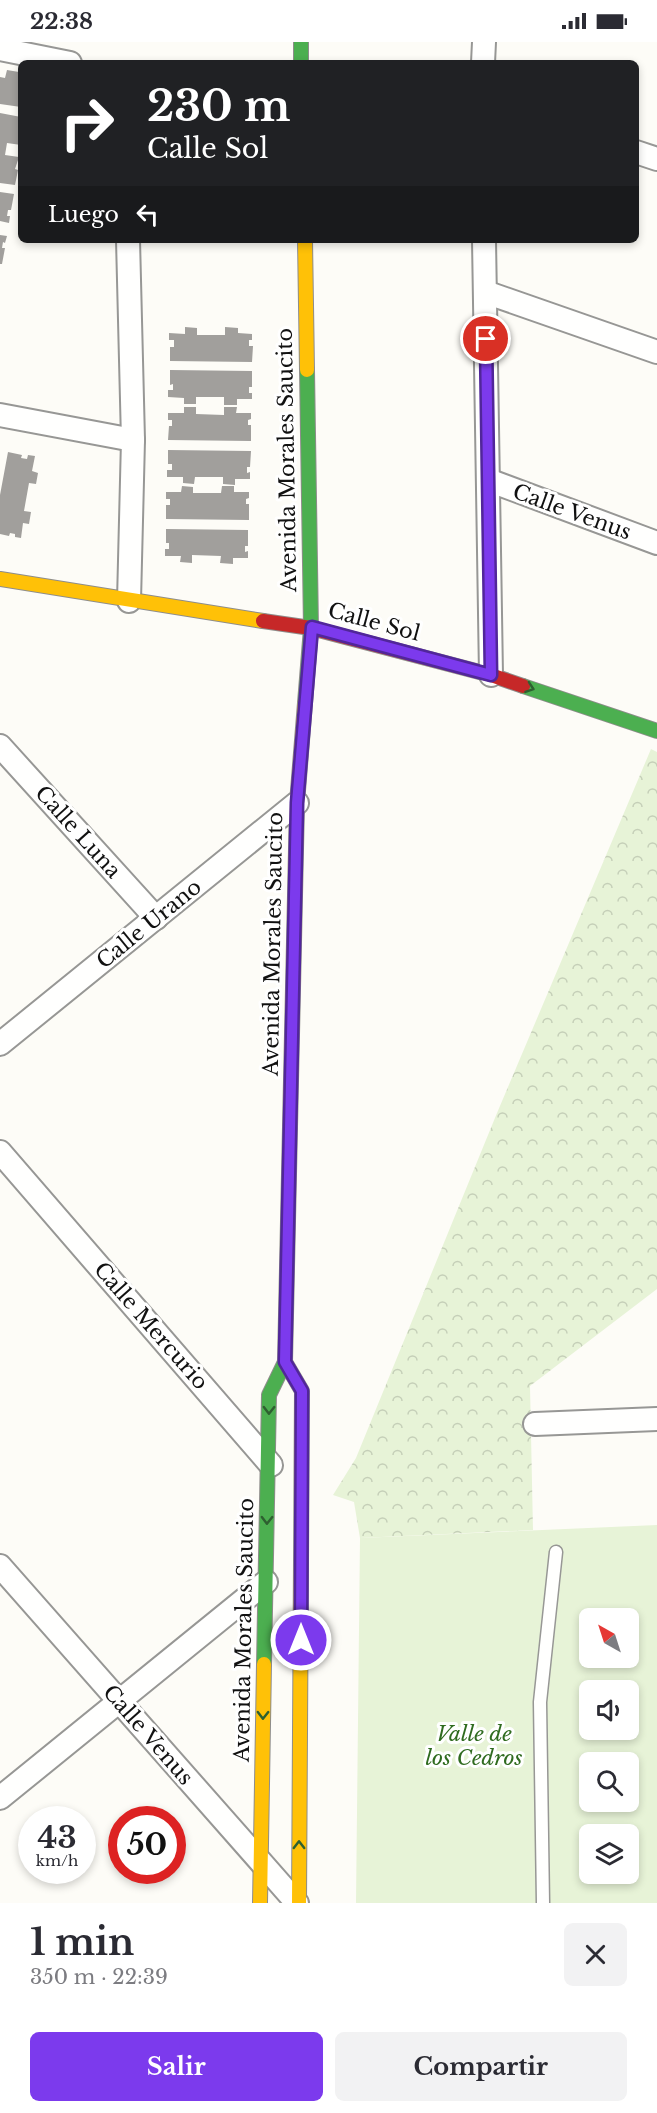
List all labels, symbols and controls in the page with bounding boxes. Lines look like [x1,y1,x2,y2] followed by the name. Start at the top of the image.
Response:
[30,8,93,35] text: 22:38
[147,80,290,132] text: 230 m
[48,84,126,162] icon: right
[147,132,268,165] text: Calle Sol
[131,198,164,231] icon: left
[48,201,119,228] text: Luego
[460,313,511,364] pin
[469,322,502,355] icon: arrive
[272,328,302,593] street label: Avenida Morales Saucito
[509,479,635,545] street label: Calle Venus
[325,597,423,647] street label: Calle Sol
[524,681,535,693] one-way arrow
[30,780,127,884] street label: Calle Luna
[258,812,288,1077] street label: Avenida Morales Saucito
[91,874,207,974] street label: Calle Urano
[89,1257,213,1395] street label: Calle Mercurio
[263,1406,275,1415] one-way arrow
[229,1498,259,1763] street label: Avenida Morales Saucito
[261,1516,273,1525] one-way arrow
[269,1608,333,1672] position arrow
[579,1608,639,1668] north arrow
[579,1608,639,1884] map controls
[97,1680,199,1790] street label: Calle Venus
[579,1680,639,1740] button: sound
[257,1711,270,1720] one-way arrow
[425,1721,523,1771] park label: Valle de los Cedros
[579,1752,639,1812] button: search
[108,1806,186,1884] speed limit sign: 50
[37,1819,77,1856] text: 43
[579,1824,639,1884] button: layers
[293,1840,305,1849] one-way arrow
[36,1851,78,1870] text: km/h
[30,1920,134,1965] text: 1 min
[564,1923,627,1986] button: close
[30,1965,168,1989] text: 350 m · 22:39
[30,2032,323,2101] button: Salir
[335,2032,627,2101] button: Compartir

